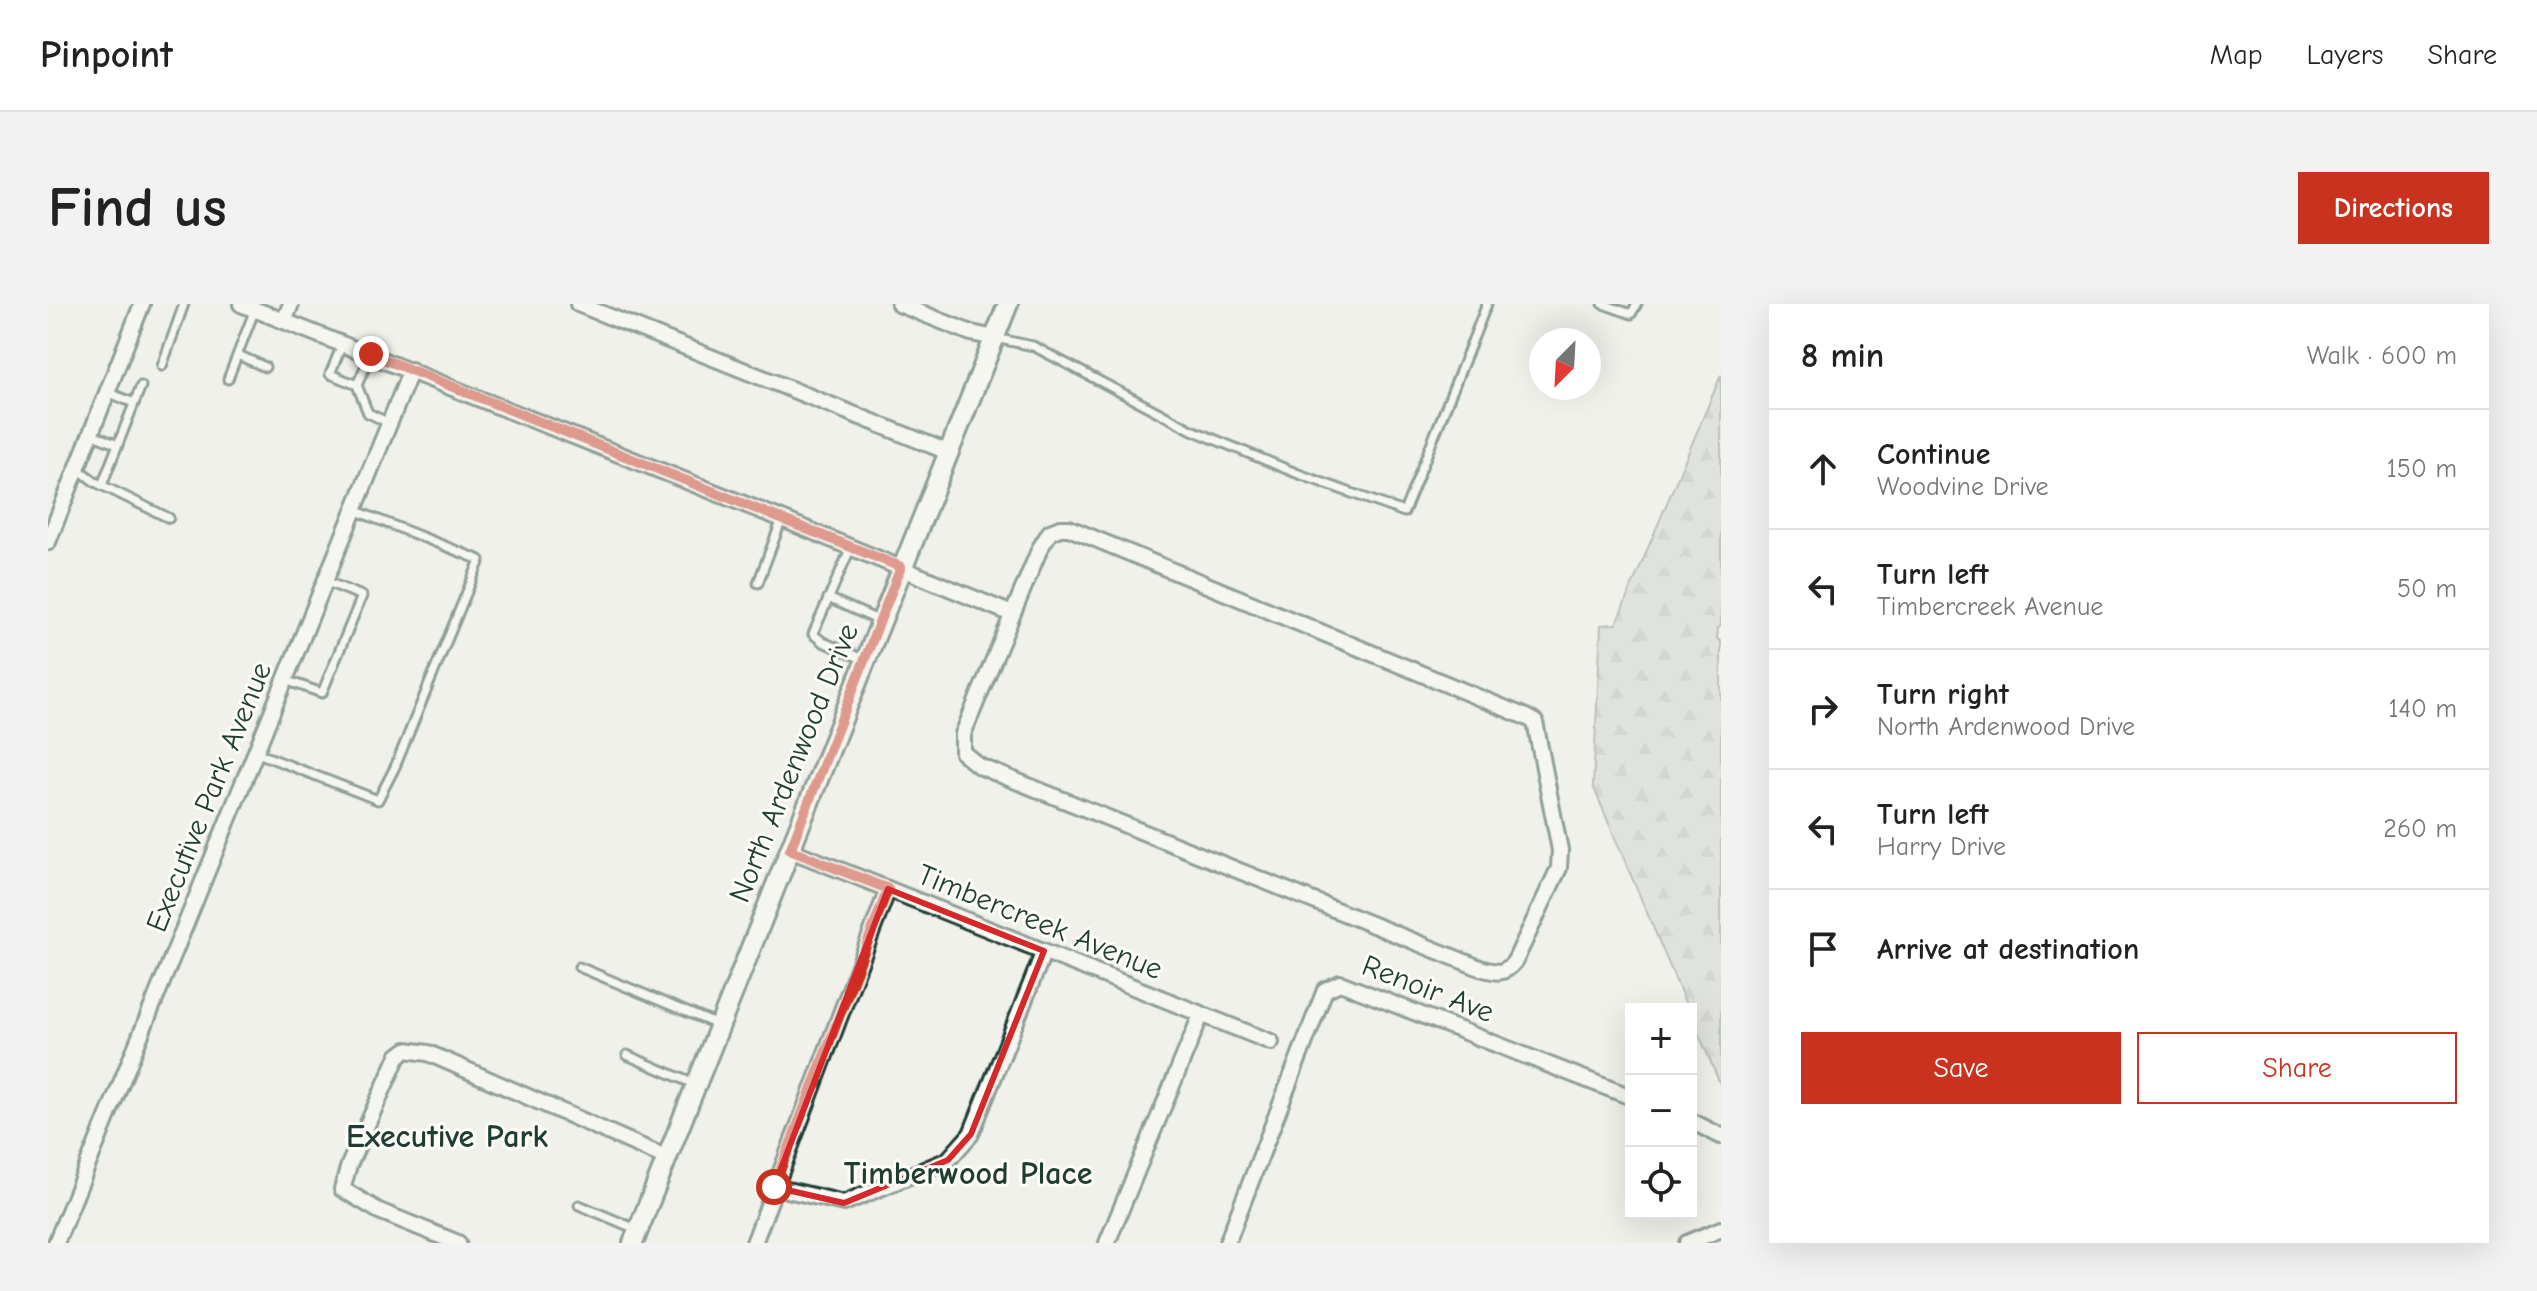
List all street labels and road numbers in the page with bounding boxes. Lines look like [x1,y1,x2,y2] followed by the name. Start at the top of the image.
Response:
[722,618,866,908] street label: North Ardenwood Drive
[139,657,279,937] street label: Executive Park Avenue
[912,857,1168,987] street label: Timbercreek Avenue
[1357,948,1499,1030] street label: Renoir Ave

